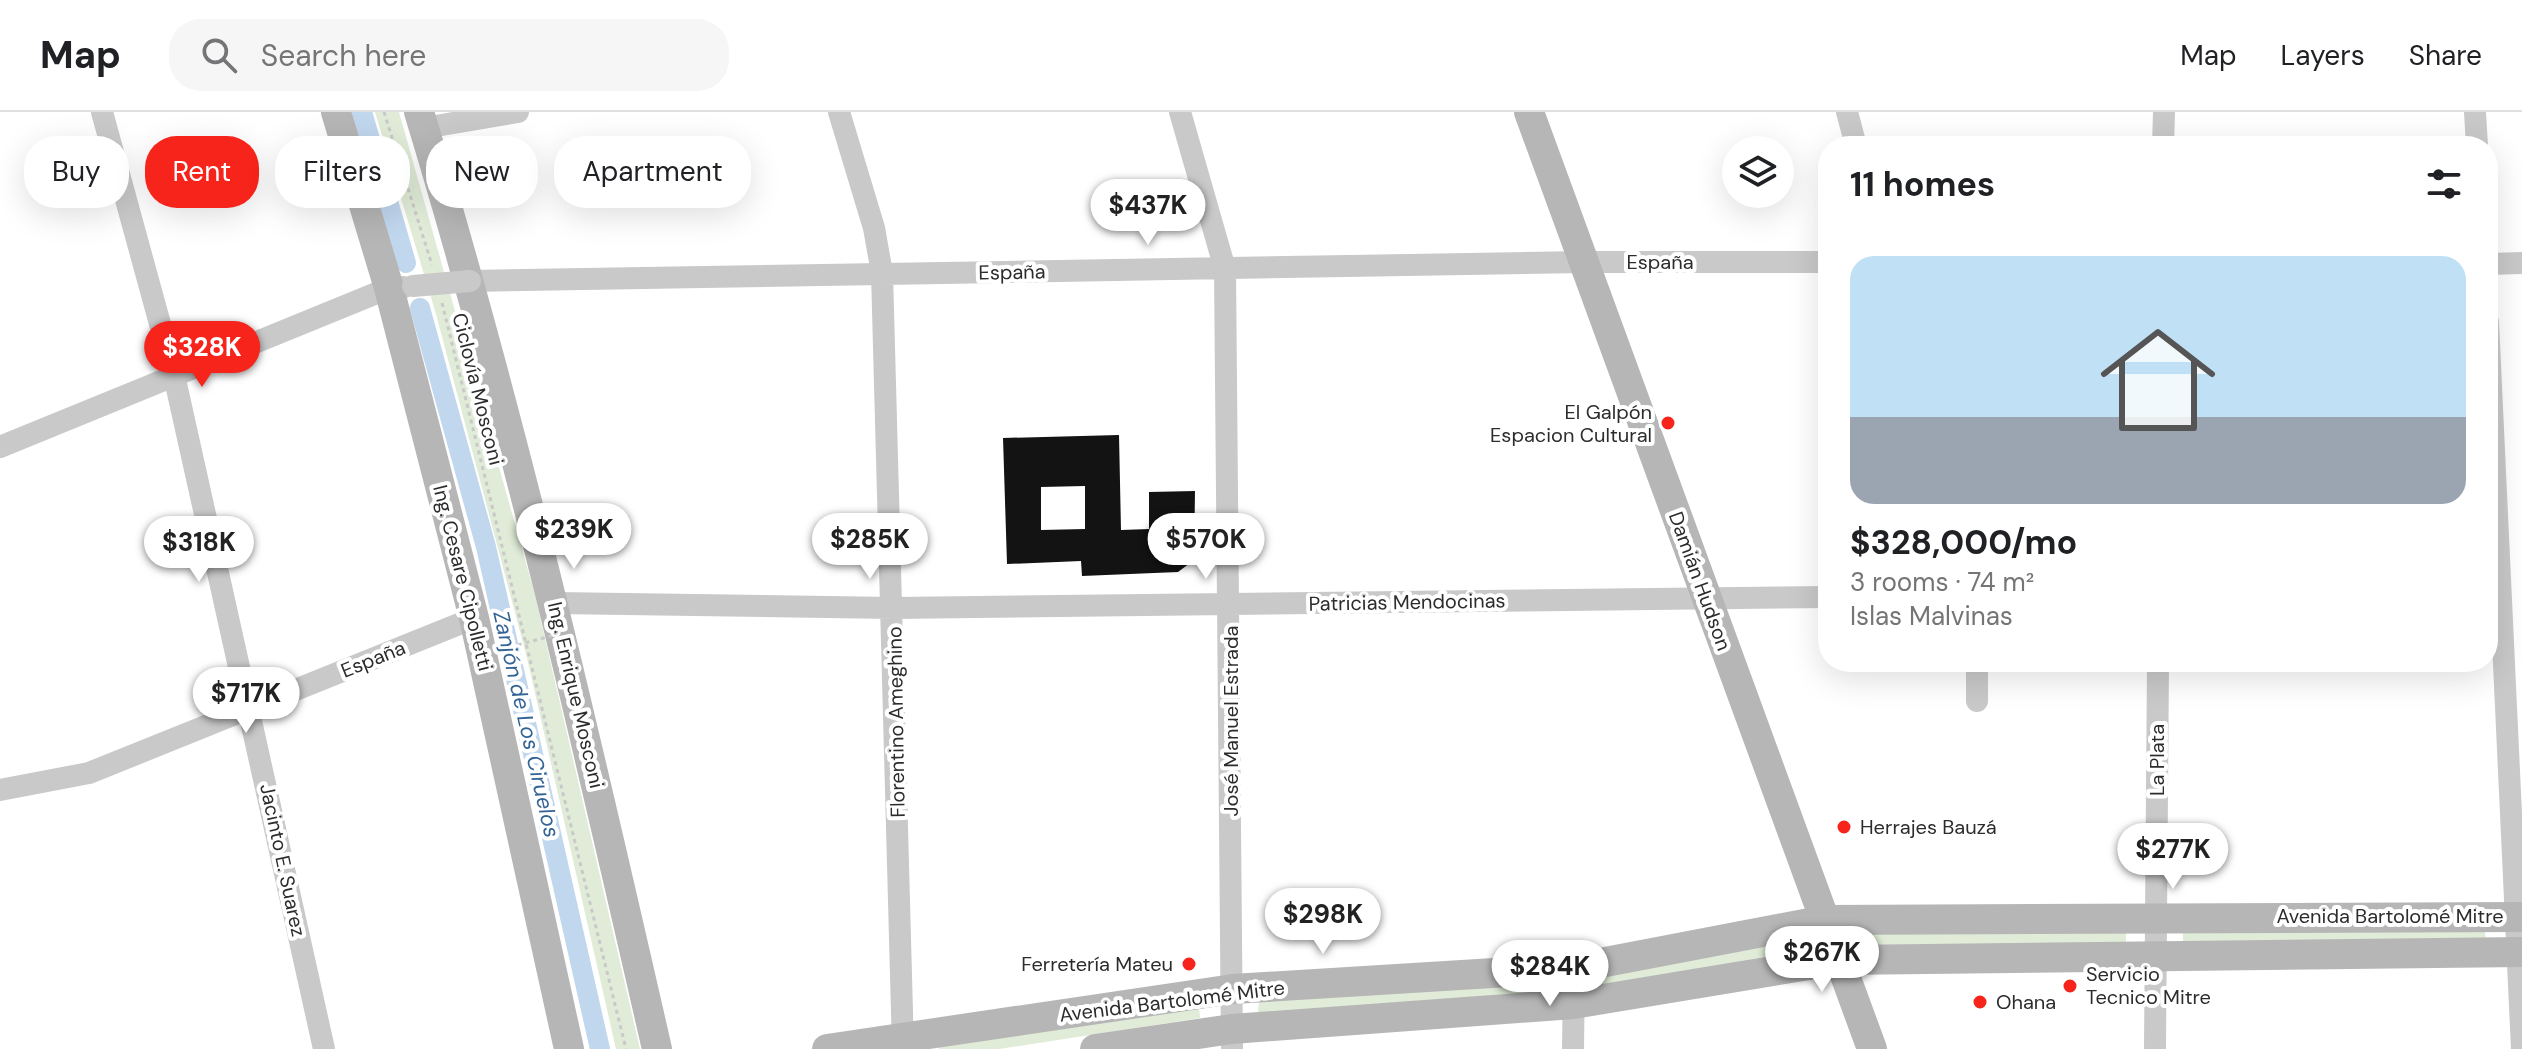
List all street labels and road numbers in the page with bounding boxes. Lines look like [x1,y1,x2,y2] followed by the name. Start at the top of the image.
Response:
[1626,249,1694,275] street label: España
[978,258,1046,286] street label: España
[447,310,509,468] street label: Ciclovía Mosconi
[427,482,499,674] street label: Ing. Cesare Cipolletti
[1663,508,1737,654] street label: Damián Hudson
[1308,587,1506,617] street label: Patricias Mendocinas
[542,599,610,791] street label: Ing. Enrique Mosconi
[881,626,911,818] street label: Florentino Ameghino
[1218,626,1244,816] street label: José Manuel Estrada
[337,634,409,684] street label: España
[2144,724,2170,796] street label: La Plata
[254,781,312,939] street label: Jacinto E. Suarez
[2276,903,2504,929] street label: Avenida Bartolomé Mitre
[1058,974,1286,1028] street label: Avenida Bartolomé Mitre

